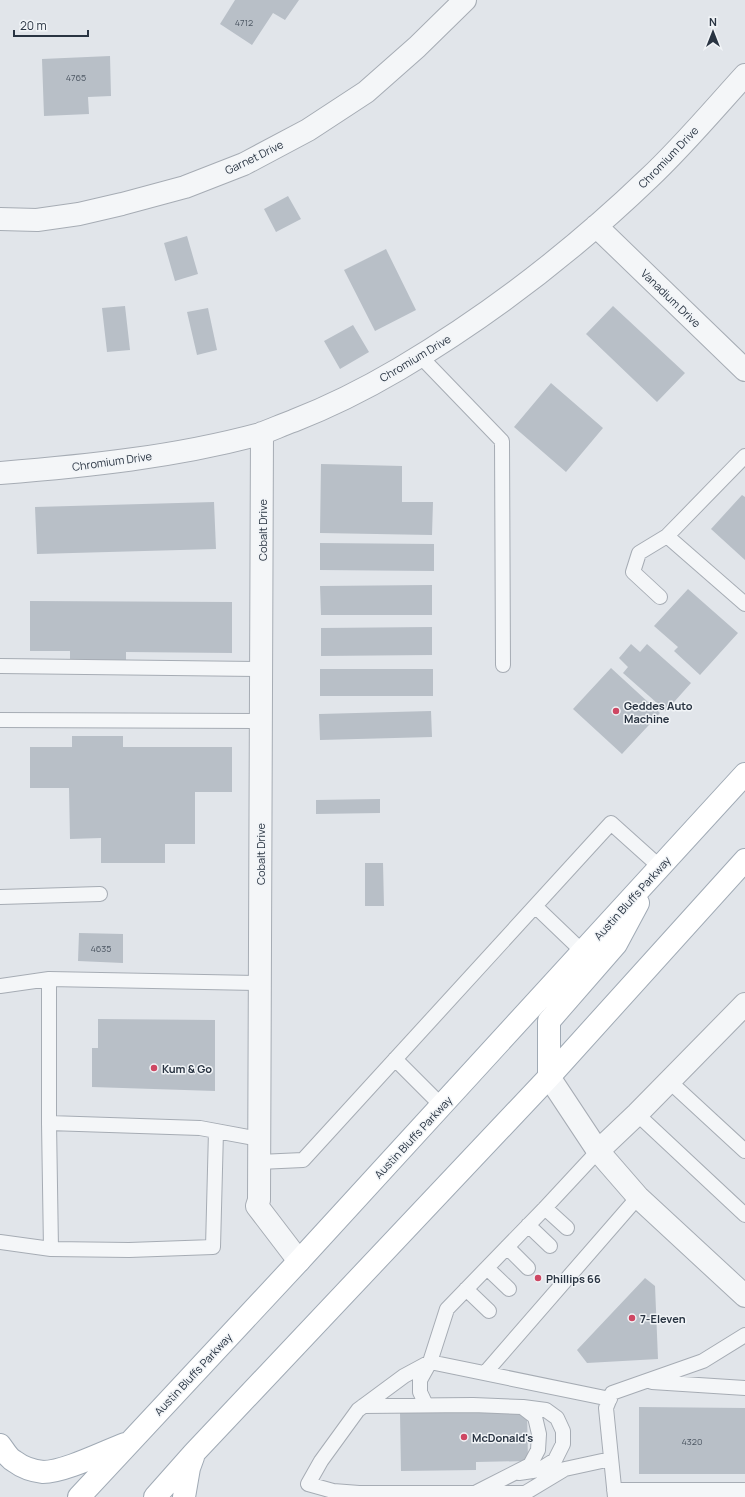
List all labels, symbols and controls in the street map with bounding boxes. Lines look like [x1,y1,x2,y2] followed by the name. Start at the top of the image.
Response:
[14,12,88,38] scale bar
[693,12,733,52] north arrow
[709,14,717,29] text: N
[235,16,253,29] house number: 4712
[20,17,47,34] text: 20 m
[66,71,86,84] house number: 4765
[635,122,702,191] street label: Chromium Drive
[222,136,286,178] street label: Garnet Drive
[638,266,705,331] street label: Vanadium Drive
[377,331,454,385] street label: Chromium Drive
[71,448,153,474] street label: Chromium Drive
[255,498,270,561] street label: Cobalt Drive
[624,698,693,726] place label: Geddes Auto Machine
[611,706,621,716] marker: Geddes Auto Machine
[253,822,268,885] street label: Cobalt Drive
[590,853,674,943] street label: Austin Bluffs Parkway
[90,942,112,955] house number: 4635
[162,1061,212,1076] place label: Kum & Go
[149,1063,159,1073] marker: Kum & Go
[371,1092,455,1182] street label: Austin Bluffs Parkway
[546,1271,601,1286] place label: Phillips 66
[533,1273,543,1283] marker: Phillips 66
[640,1311,686,1326] place label: 7-Eleven
[627,1313,637,1323] marker: 7-Eleven
[151,1329,235,1419] street label: Austin Bluffs Parkway
[472,1430,533,1445] place label: McDonald's
[459,1432,469,1442] marker: McDonald's
[682,1435,702,1448] house number: 4320

